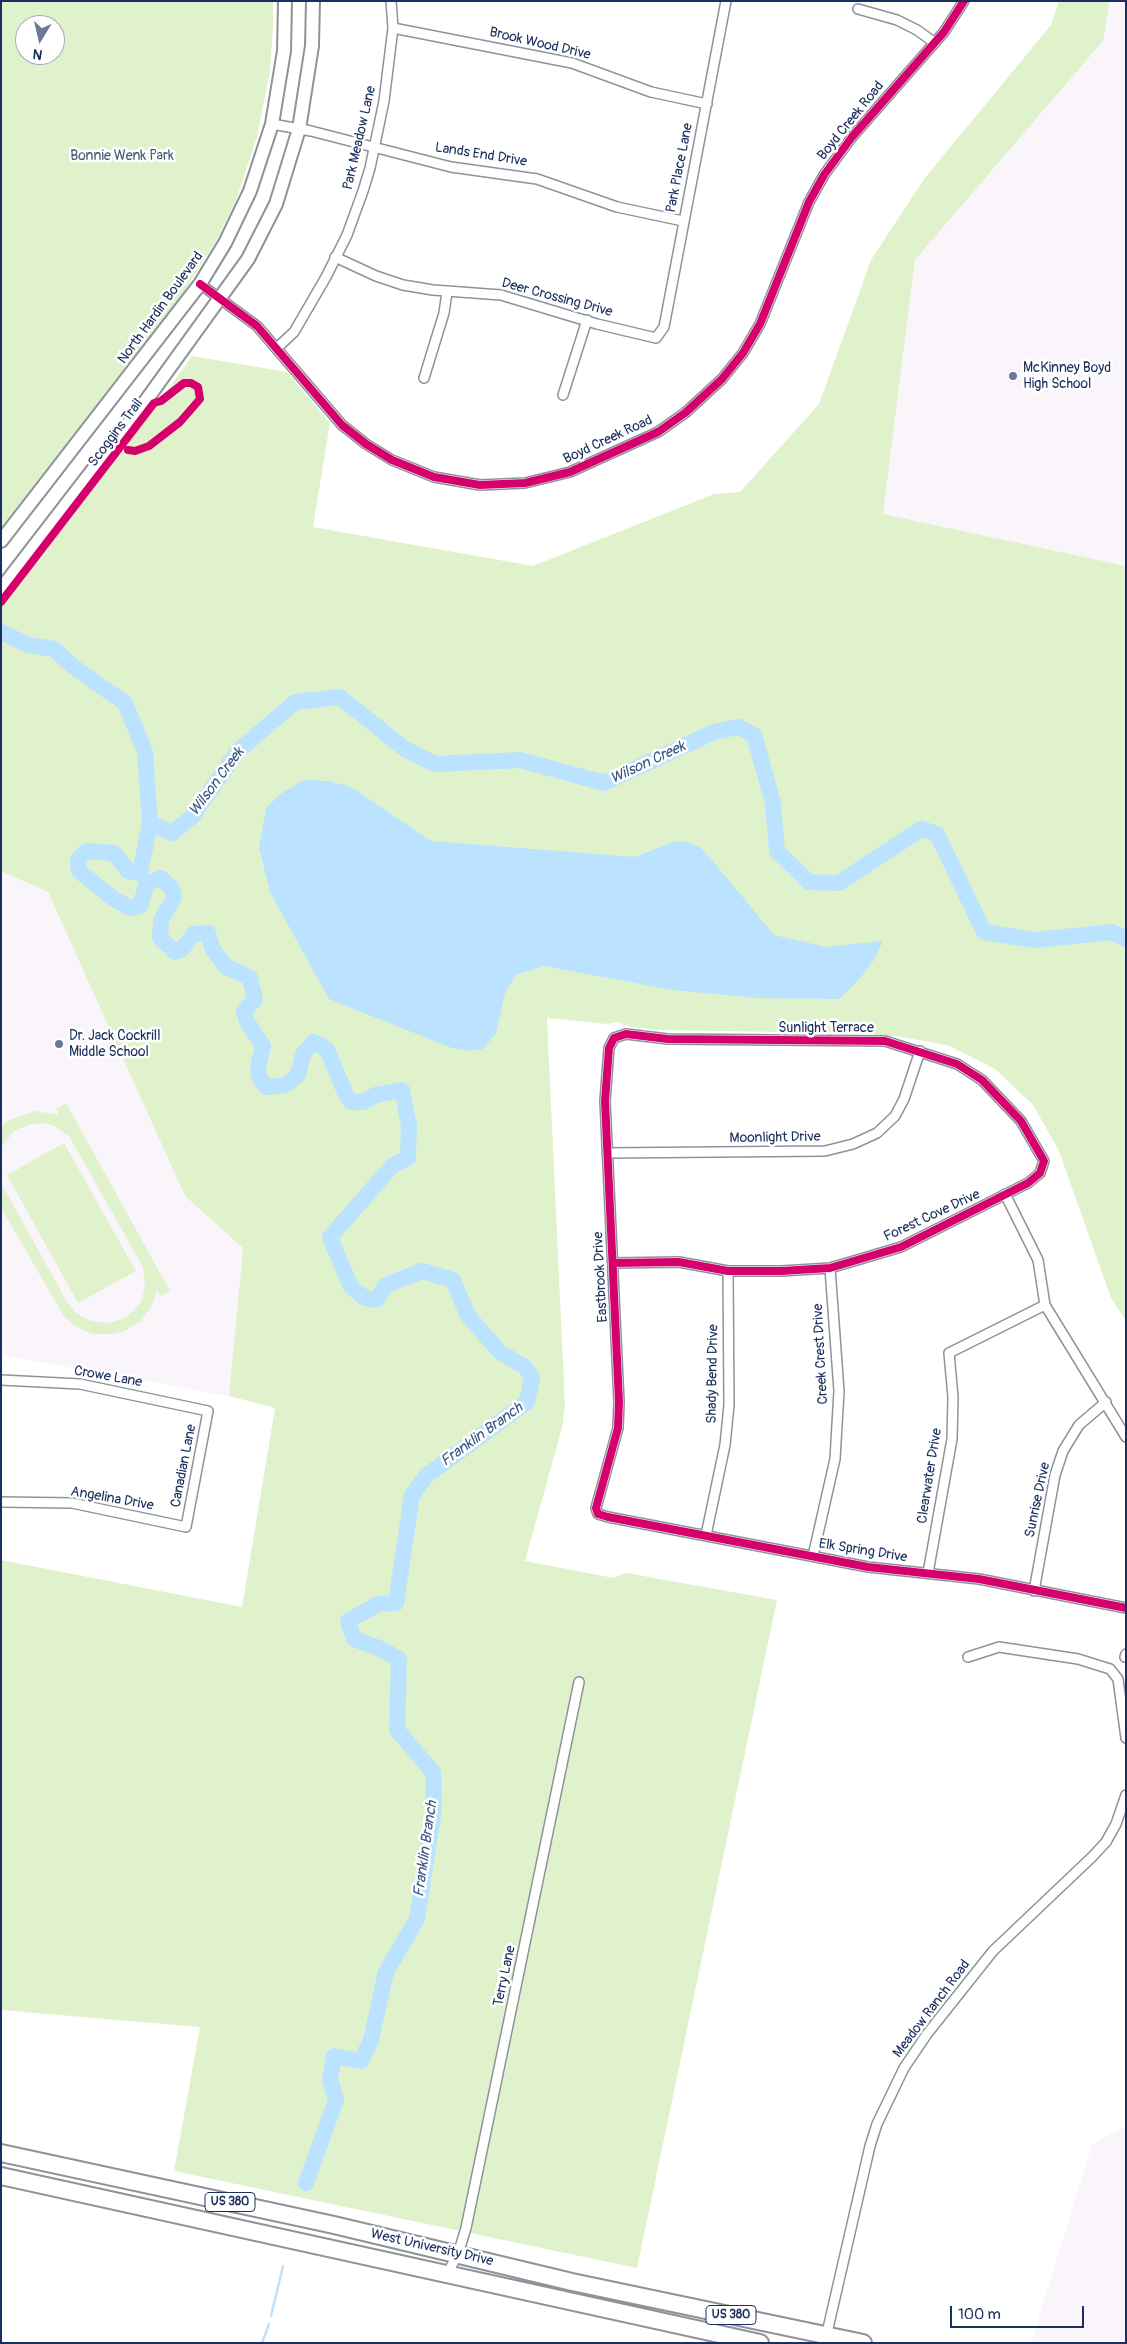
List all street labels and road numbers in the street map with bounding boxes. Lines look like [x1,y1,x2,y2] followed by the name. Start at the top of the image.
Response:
[488,24,592,64] street label: Brook Wood Drive
[814,78,888,164] street label: Boyd Creek Road
[340,84,380,192] street label: Park Meadow Lane
[663,122,697,214] street label: Park Place Lane
[434,139,528,171] street label: Lands End Drive
[115,249,207,367] street label: North Hardin Boulevard
[500,275,614,321] street label: Deer Crossing Drive
[85,396,147,470] street label: Scoggins Trail
[561,412,655,468] street label: Boyd Creek Road
[778,1020,874,1036] street label: Sunlight Terrace
[729,1129,821,1147] street label: Moonlight Drive
[881,1186,983,1246] street label: Forest Cove Drive
[590,1231,612,1323] street label: Eastbrook Drive
[810,1303,832,1405] street label: Creek Crest Drive
[704,1324,722,1424] street label: Shady Bend Drive
[73,1363,143,1391] street label: Crowe Lane
[168,1423,200,1509] street label: Canadian Lane
[914,1427,946,1525] street label: Clearwater Drive
[1022,1461,1054,1539] street label: Sunrise Drive
[69,1483,155,1515] street label: Angelina Drive
[817,1536,909,1566] street label: Elk Spring Drive
[490,1944,520,2008] street label: Terry Lane
[890,1957,974,2061] street label: Meadow Ranch Road
[205,2192,255,2212] road number: US 380
[369,2226,495,2270] street label: West University Drive
[706,2306,756,2324] road number: US 380

